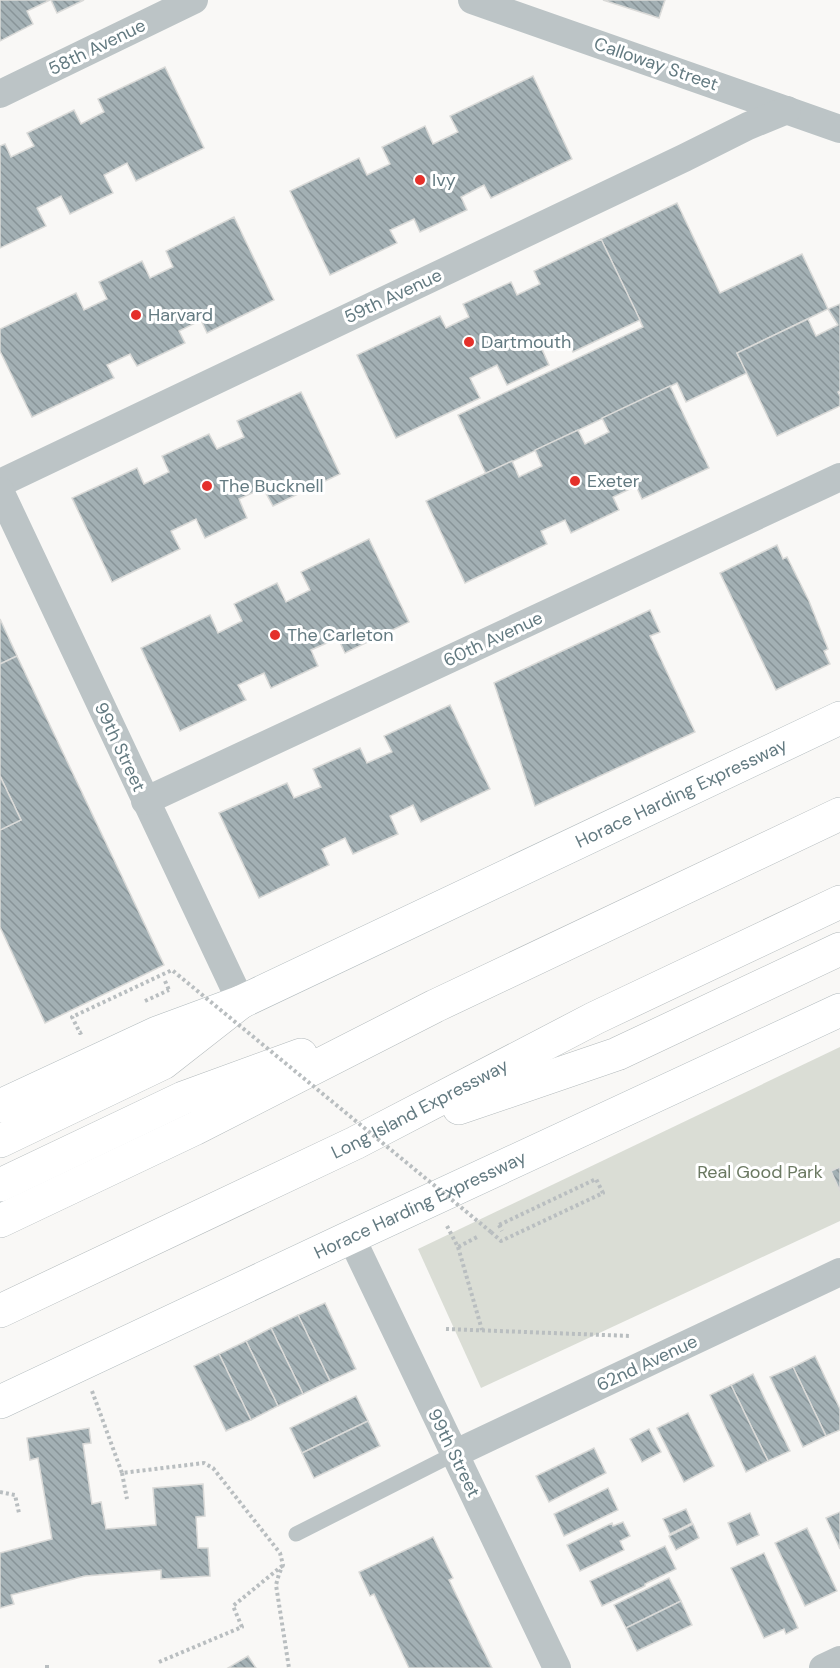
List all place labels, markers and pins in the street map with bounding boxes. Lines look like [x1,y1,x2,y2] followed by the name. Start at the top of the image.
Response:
[432,168,456,192] place label: Ivy
[413,173,427,187] marker: Ivy
[148,303,213,327] place label: Harvard
[129,308,143,322] marker: Harvard
[481,330,571,354] place label: Dartmouth
[462,335,476,349] marker: Dartmouth
[587,469,640,493] place label: Exeter
[219,474,324,498] place label: The Bucknell
[568,474,582,488] marker: Exeter
[200,479,214,493] marker: The Bucknell
[287,623,394,647] place label: The Carleton
[268,628,282,642] marker: The Carleton

